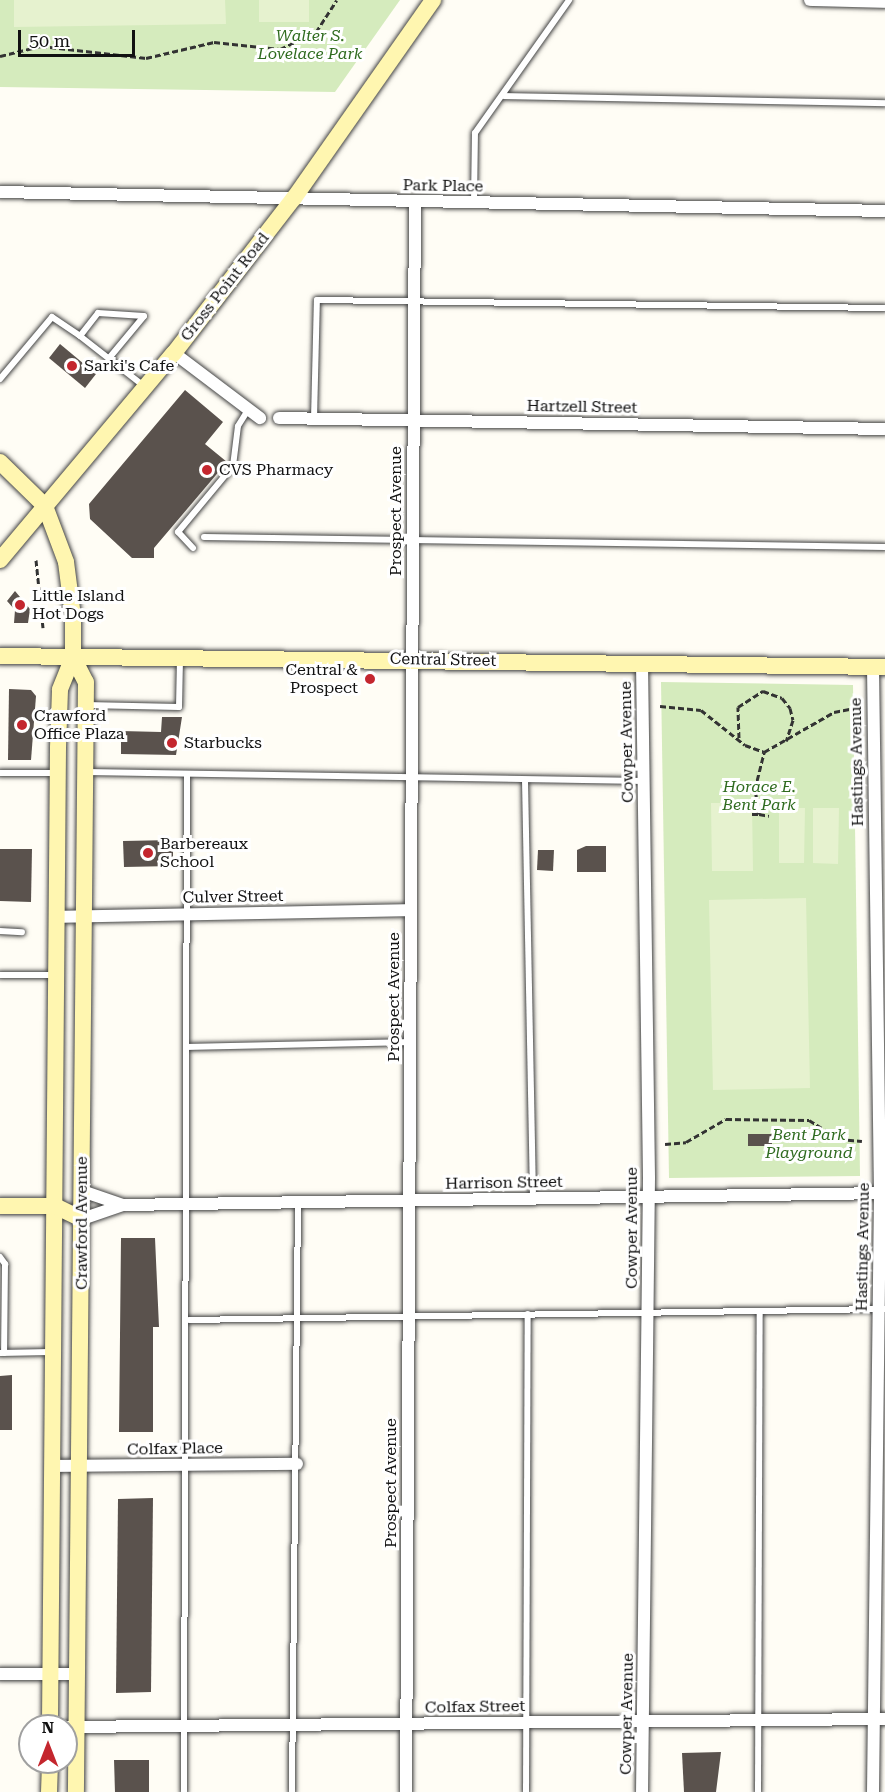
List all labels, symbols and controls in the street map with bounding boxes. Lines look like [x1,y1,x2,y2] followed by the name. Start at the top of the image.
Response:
[21,18,138,56] scale bar
[258,26,362,64] park label: Walter S. Lovelace Park
[29,30,70,51] text: 50 m
[403,176,483,196] street label: Park Place
[177,229,273,345] street label: Gross Point Road
[84,356,174,376] place label: Sarki's Cafe
[65,359,79,373] marker: Sarki's Cafe
[526,396,638,418] street label: Hartzell Street
[386,446,406,576] street label: Prospect Avenue
[219,460,333,480] place label: CVS Pharmacy
[200,463,214,477] marker: CVS Pharmacy
[32,586,125,624] place label: Little Island Hot Dogs
[13,598,27,612] marker: Little Island Hot Dogs
[390,649,496,671] street label: Central Street
[285,660,358,698] place label: Central & Prospect
[363,672,377,686] marker: Central & Prospect
[616,681,638,803] street label: Cowper Avenue
[846,697,868,827] street label: Hastings Avenue
[34,706,124,744] place label: Crawford Office Plaza
[15,718,29,732] marker: Crawford Office Plaza
[184,733,262,753] place label: Starbucks
[165,736,179,750] marker: Starbucks
[722,777,796,815] park label: Horace E. Bent Park
[160,834,248,872] place label: Barbereaux School
[141,846,155,860] marker: Barbereaux School
[182,887,284,907] street label: Culver Street
[384,932,404,1062] street label: Prospect Avenue
[765,1125,853,1163] park label: Bent Park Playground
[72,1156,92,1290] street label: Crawford Avenue
[622,1167,642,1289] street label: Cowper Avenue
[445,1172,563,1194] street label: Harrison Street
[852,1182,874,1312] street label: Hastings Avenue
[381,1418,401,1548] street label: Prospect Avenue
[127,1439,223,1459] street label: Colfax Place
[616,1653,638,1775] street label: Cowper Avenue
[425,1697,525,1717] street label: Colfax Street
[18,1714,78,1774] north arrow
[42,1718,54,1737] text: N

